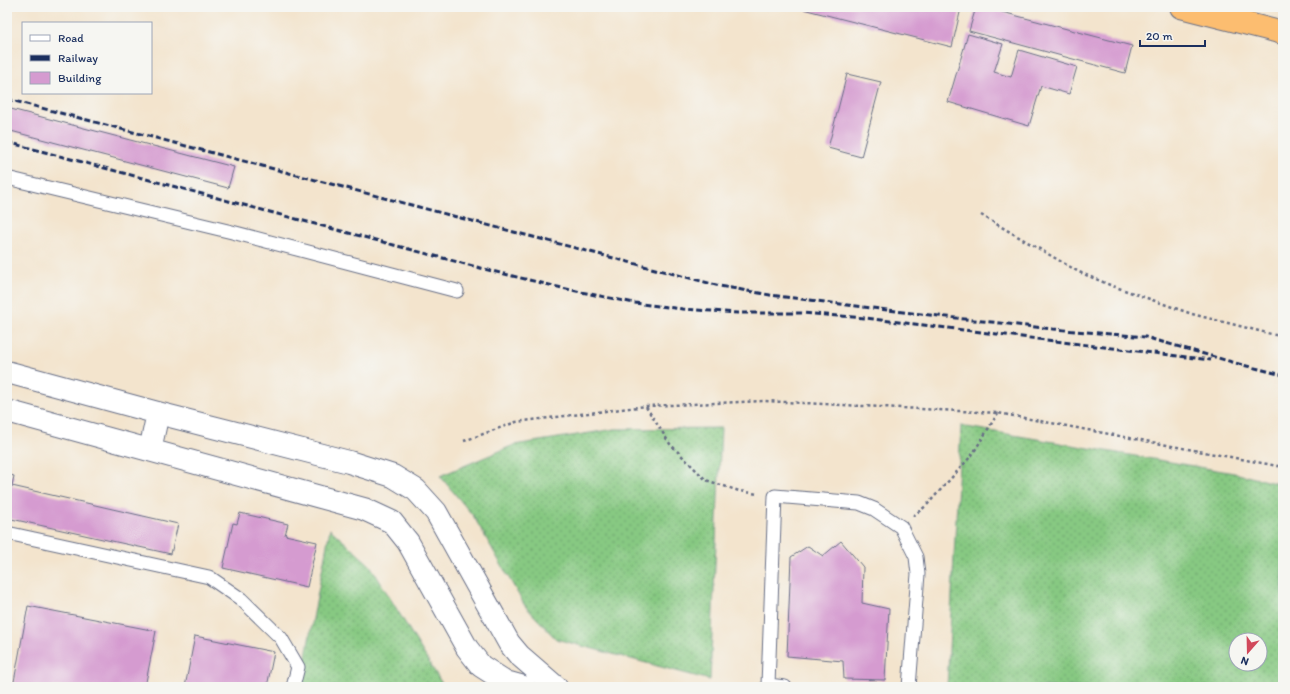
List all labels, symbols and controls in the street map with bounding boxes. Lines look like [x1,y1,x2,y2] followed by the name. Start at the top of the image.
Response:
[22,22,152,94] legend
[1140,22,1205,48] scale bar
[1146,29,1173,43] text: 20 m
[58,31,84,45] text: Road
[58,51,98,65] text: Railway
[58,71,102,85] text: Building
[1228,632,1268,672] north arrow
[1239,654,1250,668] text: N

